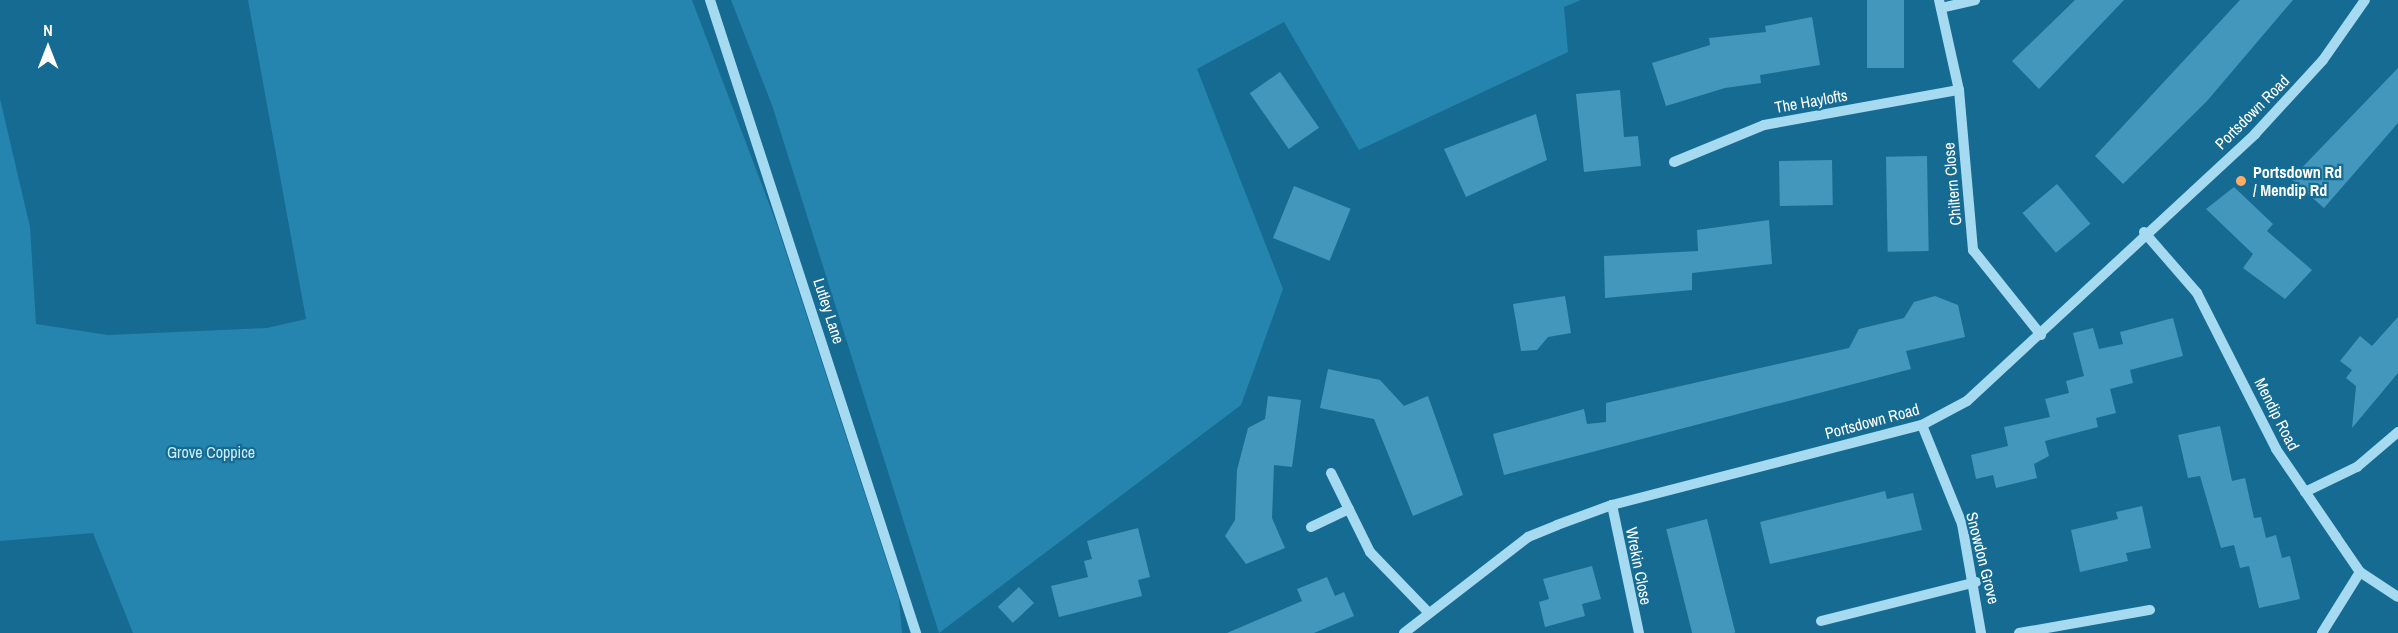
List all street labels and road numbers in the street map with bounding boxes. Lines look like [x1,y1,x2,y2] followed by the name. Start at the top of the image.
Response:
[2211,71,2293,153] street label: Portsdown Road
[1773,85,1849,117] street label: The Haylofts
[1939,142,1965,226] street label: Chiltern Close
[809,276,849,346] street label: Lutley Lane
[2251,375,2303,453] street label: Mendip Road
[1823,399,1921,443] street label: Portsdown Road
[1962,510,2004,606] street label: Snowdon Grove
[1622,526,1656,606] street label: Wrekin Close

